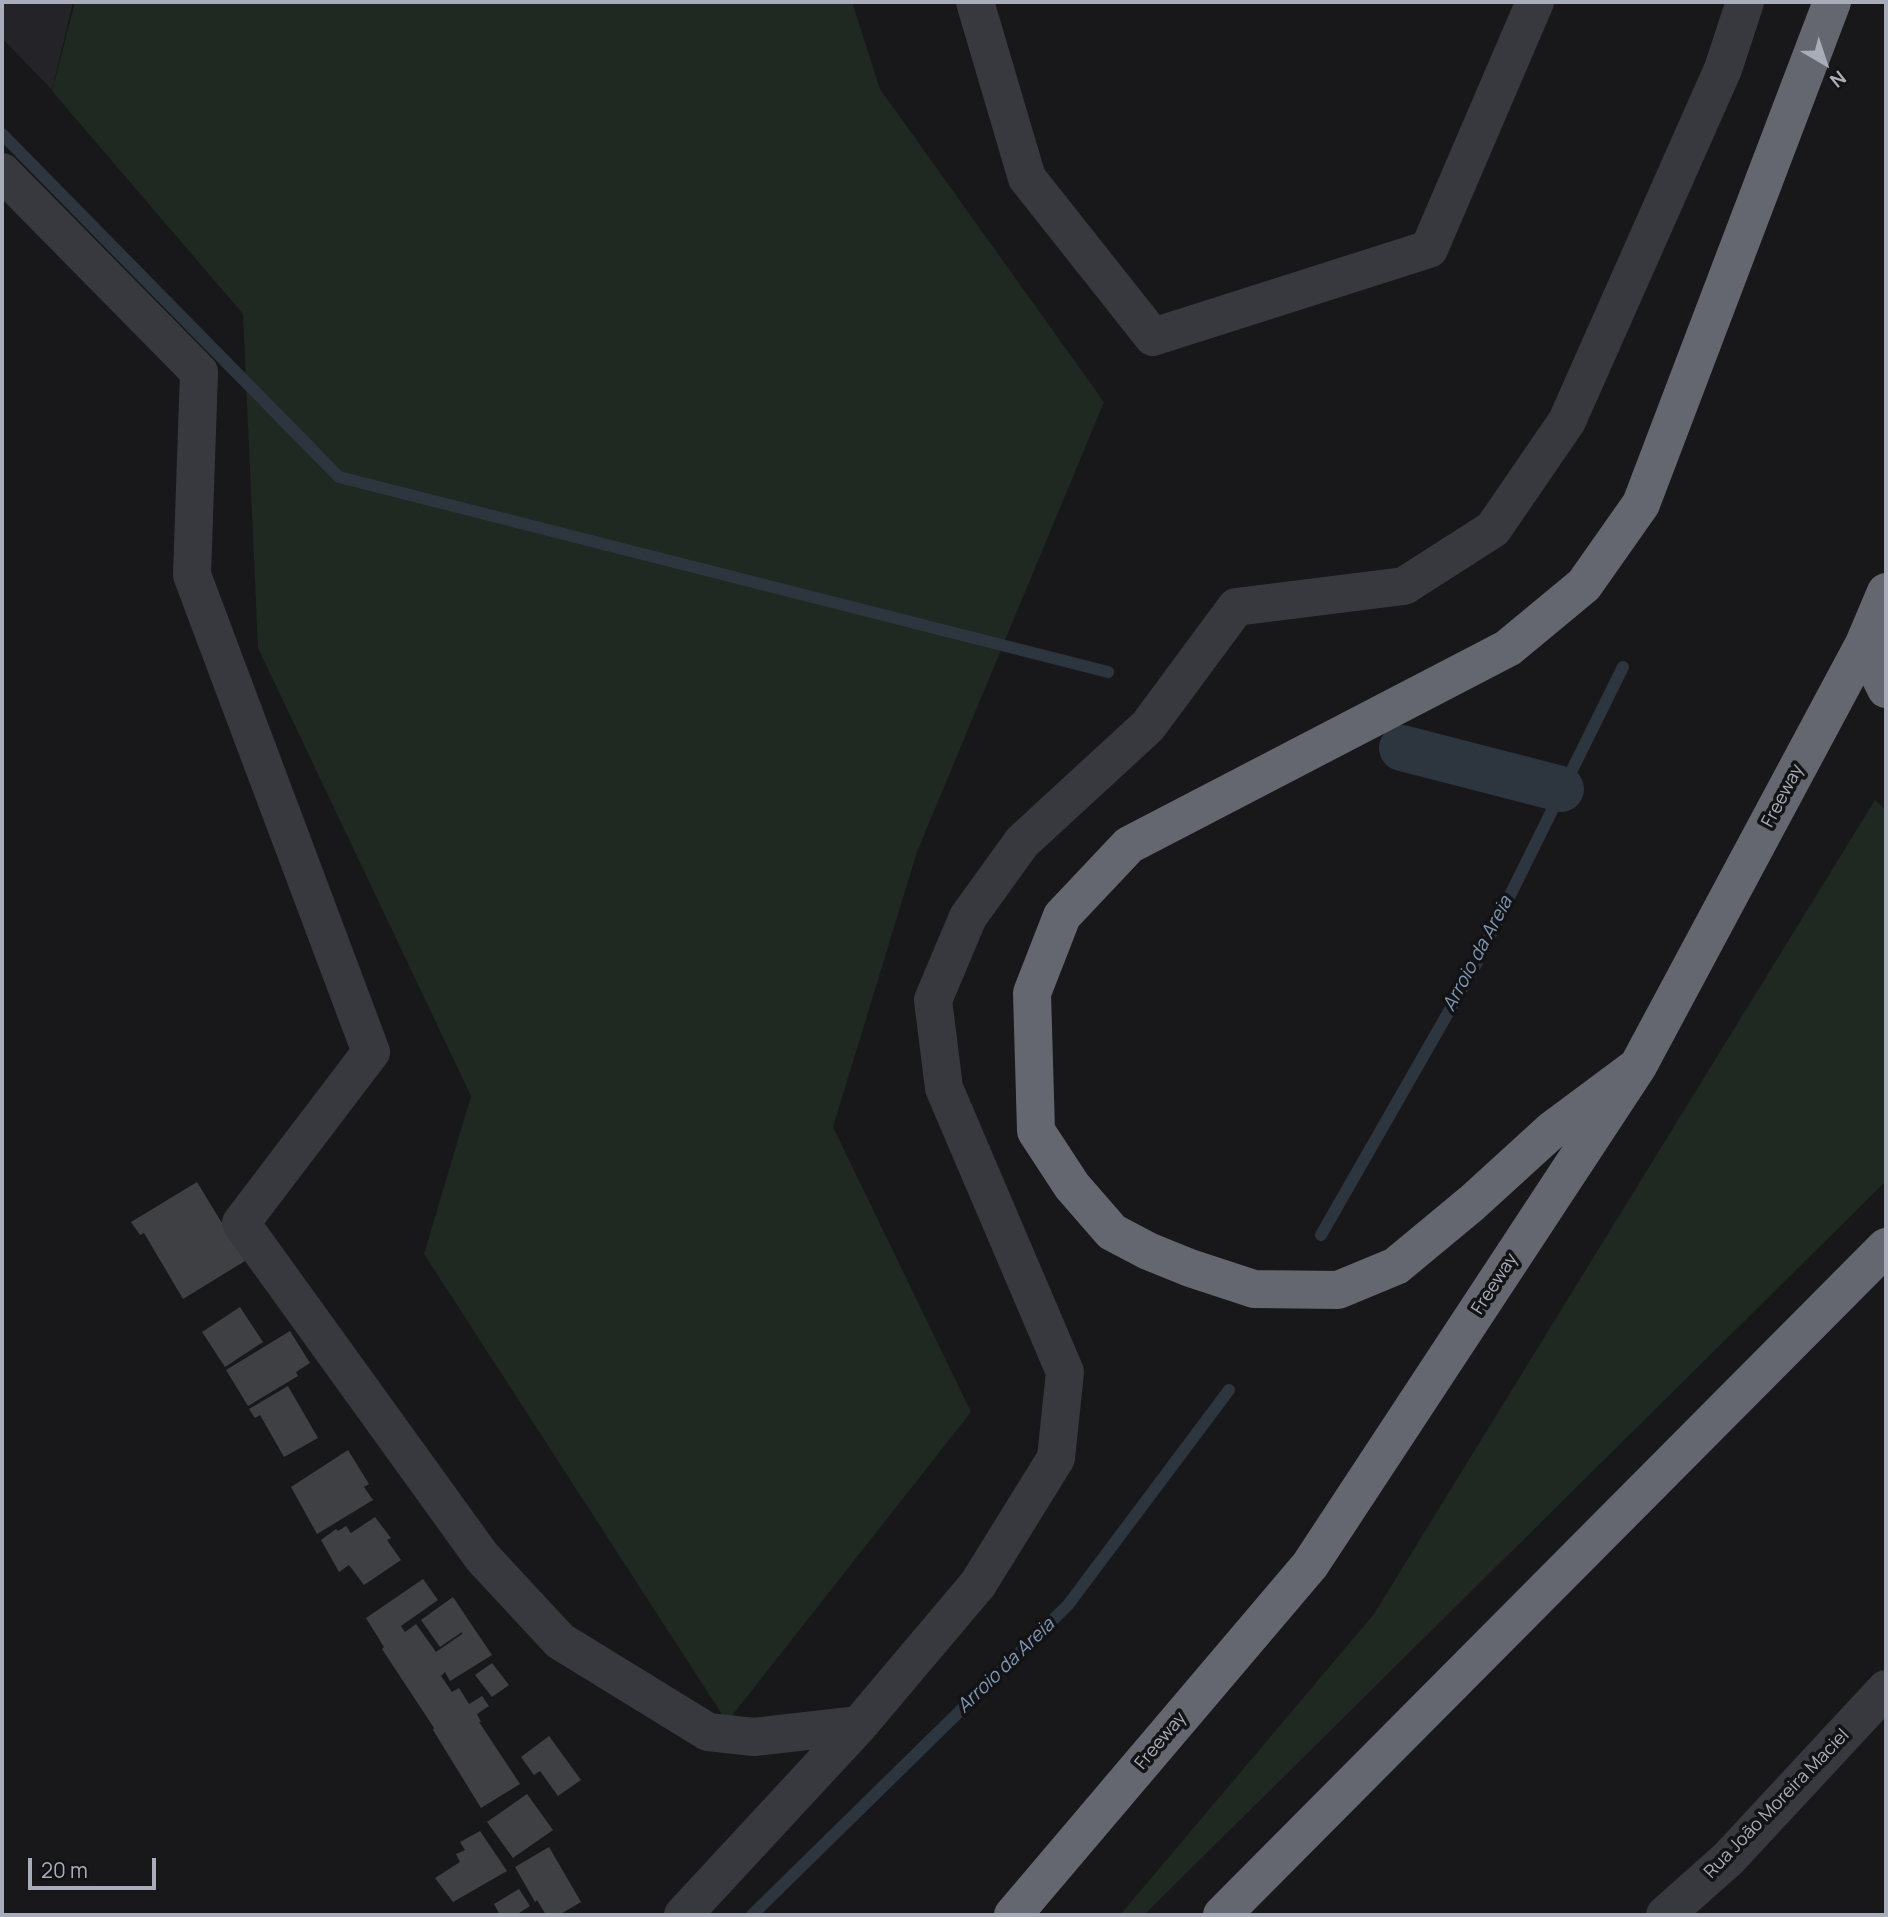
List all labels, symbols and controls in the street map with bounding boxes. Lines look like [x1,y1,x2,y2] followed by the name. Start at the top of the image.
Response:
[1790,28,1860,98] north arrow
[1825,65,1852,94] text: N
[1757,761,1809,831] street label: Freeway
[1438,893,1518,1015] water label: Arroio da Areia
[1467,1249,1523,1319] street label: Freeway
[953,1614,1059,1718] water label: Arroio da Areia
[1131,1708,1191,1774] street label: Freeway
[1700,1725,1854,1883] street label: Rua João Moreira Maciel
[32,1843,159,1887] scale bar
[41,1856,88,1884] text: 20 m

